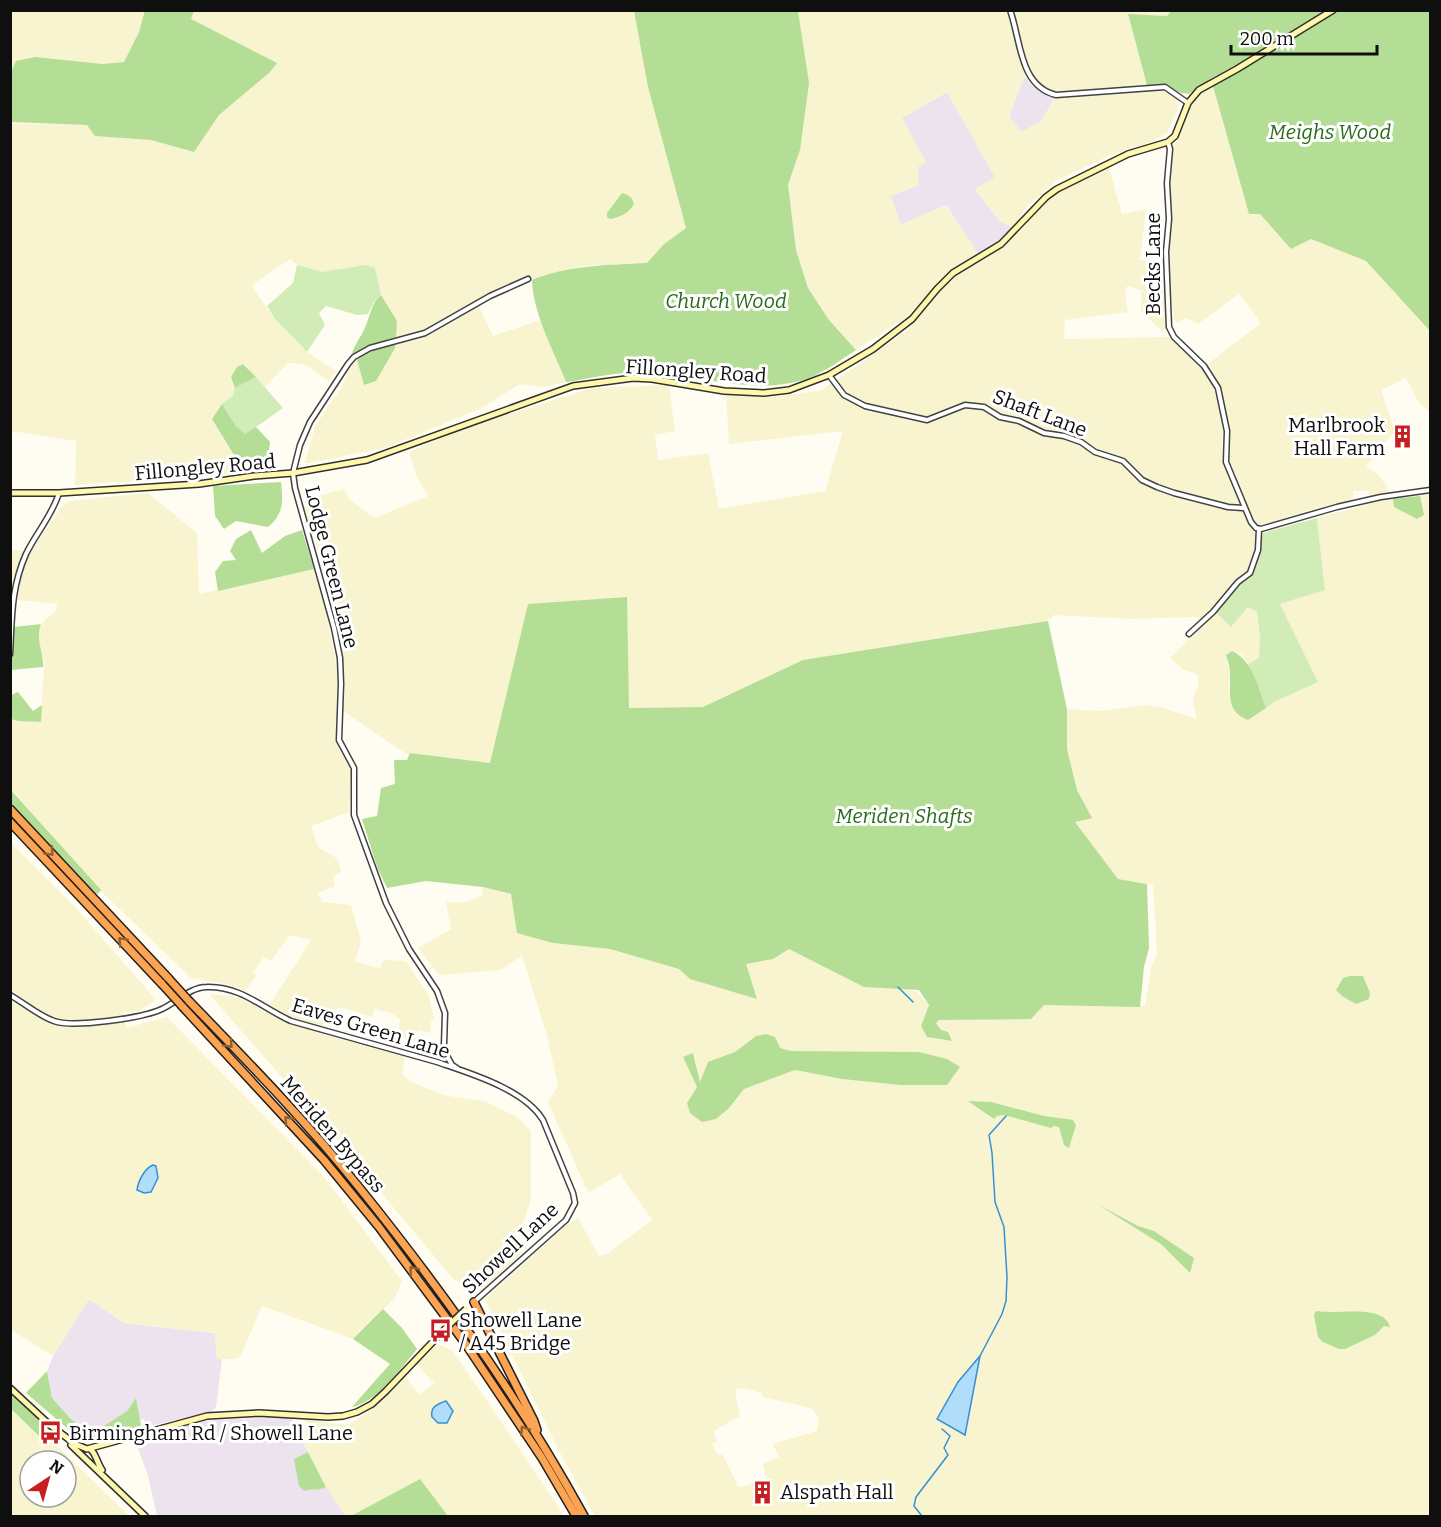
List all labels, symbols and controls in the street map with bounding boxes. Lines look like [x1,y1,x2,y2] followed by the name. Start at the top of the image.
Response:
[1231,18,1376,56] scale bar
[1240,28,1294,50] text: 200 m
[1269,120,1391,144] park label: Meighs Wood
[1141,212,1165,316] street label: Becks Lane
[665,289,787,313] park label: Church Wood
[625,354,767,388] street label: Fillongley Road
[989,384,1091,442] street label: Shaft Lane
[1288,413,1386,460] place label: Marlbrook Hall Farm
[1390,424,1416,450] building icon: Marlbrook Hall Farm
[134,449,277,485] street label: Fillongley Road
[300,483,364,651] street label: Lodge Green Lane
[836,804,972,829] park label: Meriden Shafts
[43,844,54,855] one-way arrow
[118,938,129,948] one-way arrow
[289,993,453,1063] street label: Eaves Green Lane
[222,1037,233,1047] one-way arrow
[276,1071,390,1197] street label: Meriden Bypass
[284,1116,295,1127] one-way arrow
[457,1197,563,1299] street label: Showell Lane
[409,1266,420,1277] one-way arrow
[459,1308,582,1355] place label: Showell Lane / A45 Bridge
[428,1318,454,1344] bus stop icon: Showell Lane / A45 Bridge
[38,1420,64,1446] bus stop icon: Birmingham Rd / Showell Lane
[69,1421,353,1445] place label: Birmingham Rd / Showell Lane
[520,1426,531,1437] one-way arrow
[18,1449,78,1509] north arrow
[46,1456,67,1479] text: N
[749,1479,775,1505] building icon: Alspath Hall
[780,1480,894,1504] place label: Alspath Hall

